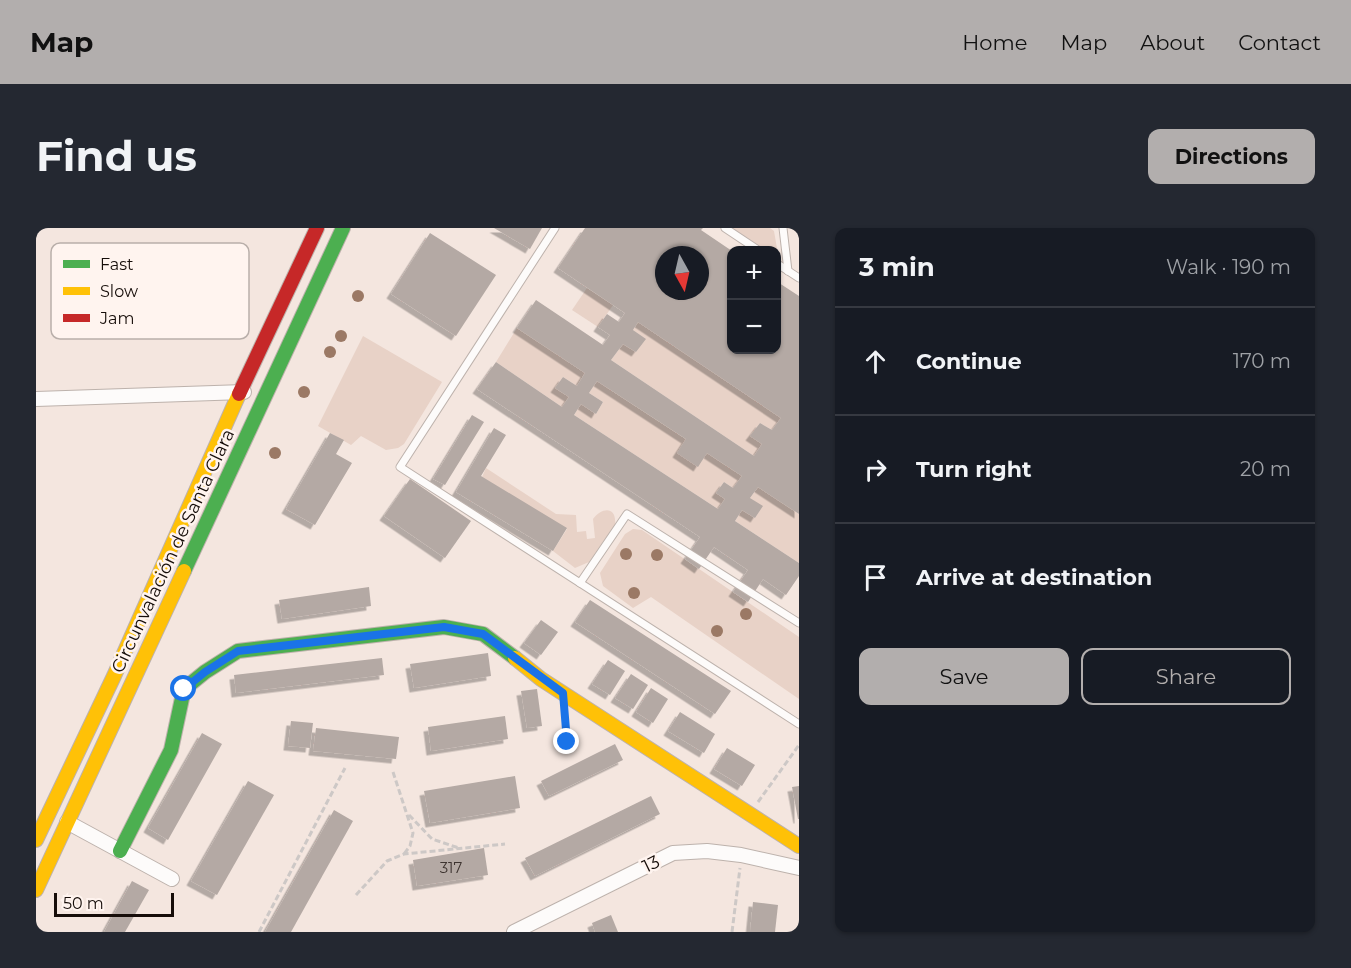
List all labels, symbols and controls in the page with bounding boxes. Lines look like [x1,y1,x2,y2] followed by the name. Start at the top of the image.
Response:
[30,25,93,59] text: Map
[962,30,1027,55] text: Home
[1060,30,1107,55] text: Map
[1140,30,1205,55] text: About
[1238,30,1321,55] text: Contact
[1148,129,1315,184] button: Directions
[36,130,197,182] text: Find us
[51,243,249,339] legend
[655,246,709,300] north arrow
[727,246,781,354] map controls
[727,246,781,300] button: +
[859,251,935,283] text: 3 min
[100,255,134,274] text: Fast
[1166,255,1291,279] text: Walk · 190 m
[100,282,138,301] text: Slow
[727,300,781,354] button: −
[99,309,134,328] text: Jam
[859,345,892,378] icon: ahead
[916,348,1022,375] text: Continue
[1233,349,1291,373] text: 170 m
[107,426,239,676] street label: Circunvalación de Santa Clara
[859,453,892,486] icon: right
[916,456,1031,483] text: Turn right
[1240,457,1291,481] text: 20 m
[859,561,892,594] icon: arrive
[916,564,1152,591] text: Arrive at destination
[859,648,1069,705] button: Save
[1081,648,1291,705] button: Share
[170,675,196,701] route start
[553,728,579,754] route end
[639,850,663,878] street label: 13
[440,858,463,877] house number: 317
[54,890,174,918] scale bar
[63,894,104,913] text: 50 m

